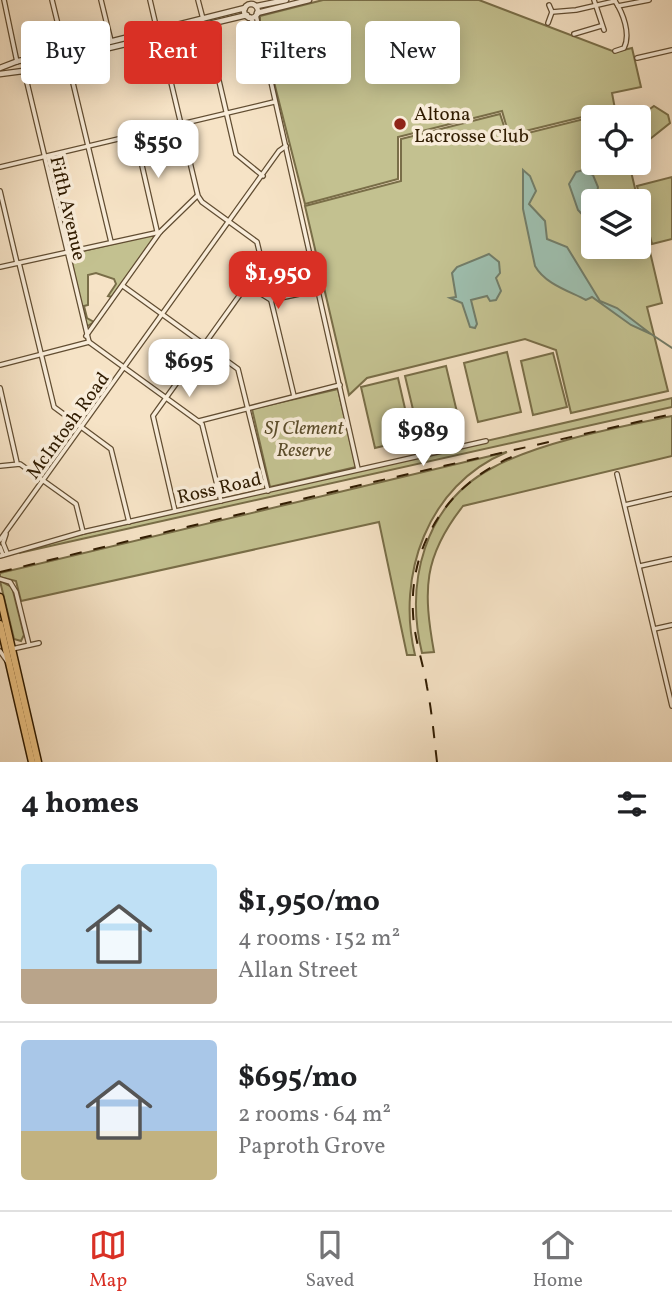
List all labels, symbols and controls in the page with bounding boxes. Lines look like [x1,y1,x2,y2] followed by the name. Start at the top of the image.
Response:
[21,21,110,84] chip: Buy
[124,21,222,84] chip: Rent
[236,21,351,84] chip: Filters
[365,21,460,84] chip: New
[414,102,529,150] place label: Altona Lacrosse Club
[581,105,651,259] map controls
[581,105,651,175] button: locate
[392,116,408,132] marker: Altona Lacrosse Club
[117,120,199,180] pin: $550
[134,127,182,159] text: $550
[42,154,92,263] street label: Fifth Avenue
[581,189,651,259] button: layers
[221,252,335,311] pin: $1,950
[245,258,311,290] text: $1,950
[148,340,230,399] pin: $695
[164,346,214,378] text: $695
[21,367,116,485] street label: McIntosh Road
[382,408,464,468] pin: $989
[398,415,448,447] text: $989
[264,416,345,464] park label: SJ Clement Reserve
[175,467,264,511] street label: Ross Road
[21,783,139,825] text: 4 homes
[613,785,651,823] icon: filters
[238,881,380,923] text: $1,950/mo
[77,892,161,976] icon: home
[238,923,400,955] text: 4 rooms · 152 m²
[238,955,358,987] text: Allan Street
[238,1057,357,1099] text: $695/mo
[77,1068,161,1152] icon: home
[238,1099,391,1131] text: 2 rooms · 64 m²
[238,1131,386,1163] text: Paproth Grove
[89,1226,127,1294] tab: Map
[305,1226,354,1294] tab: Saved
[533,1226,583,1294] tab: Home

